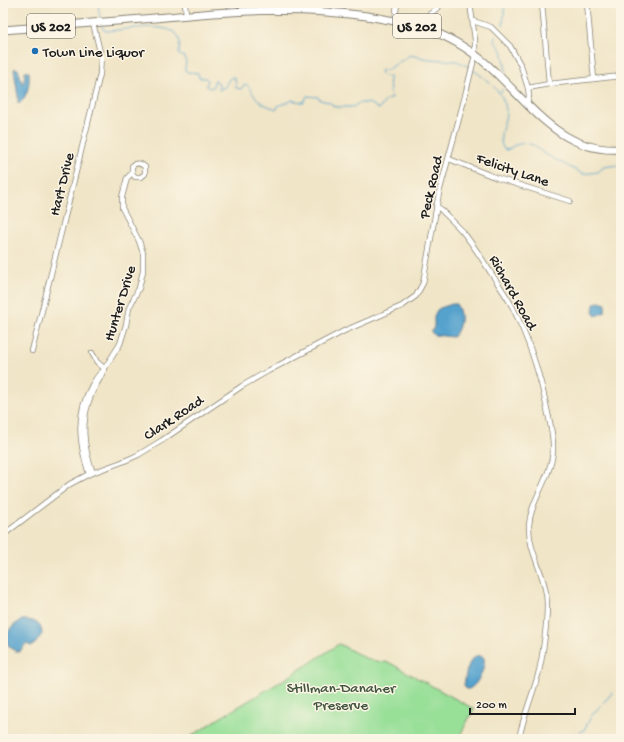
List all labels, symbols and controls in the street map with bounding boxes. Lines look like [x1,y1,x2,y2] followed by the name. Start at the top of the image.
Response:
[27,14,75,38] road number: US 202
[393,14,441,38] road number: US 202
[42,44,146,62] place label: Town Line Liquor
[30,46,40,56] marker: Town Line Liquor
[473,150,551,192] street label: Felicity Lane
[46,151,80,218] street label: Hart Drive
[416,153,448,222] street label: Peck Road
[484,252,541,335] street label: Richard Road
[101,263,141,344] street label: Hunter Drive
[141,391,208,445] street label: Clark Road
[287,680,397,715] park label: Stillman-Danaher Preserve
[470,690,575,716] scale bar
[476,699,507,713] text: 200 m

